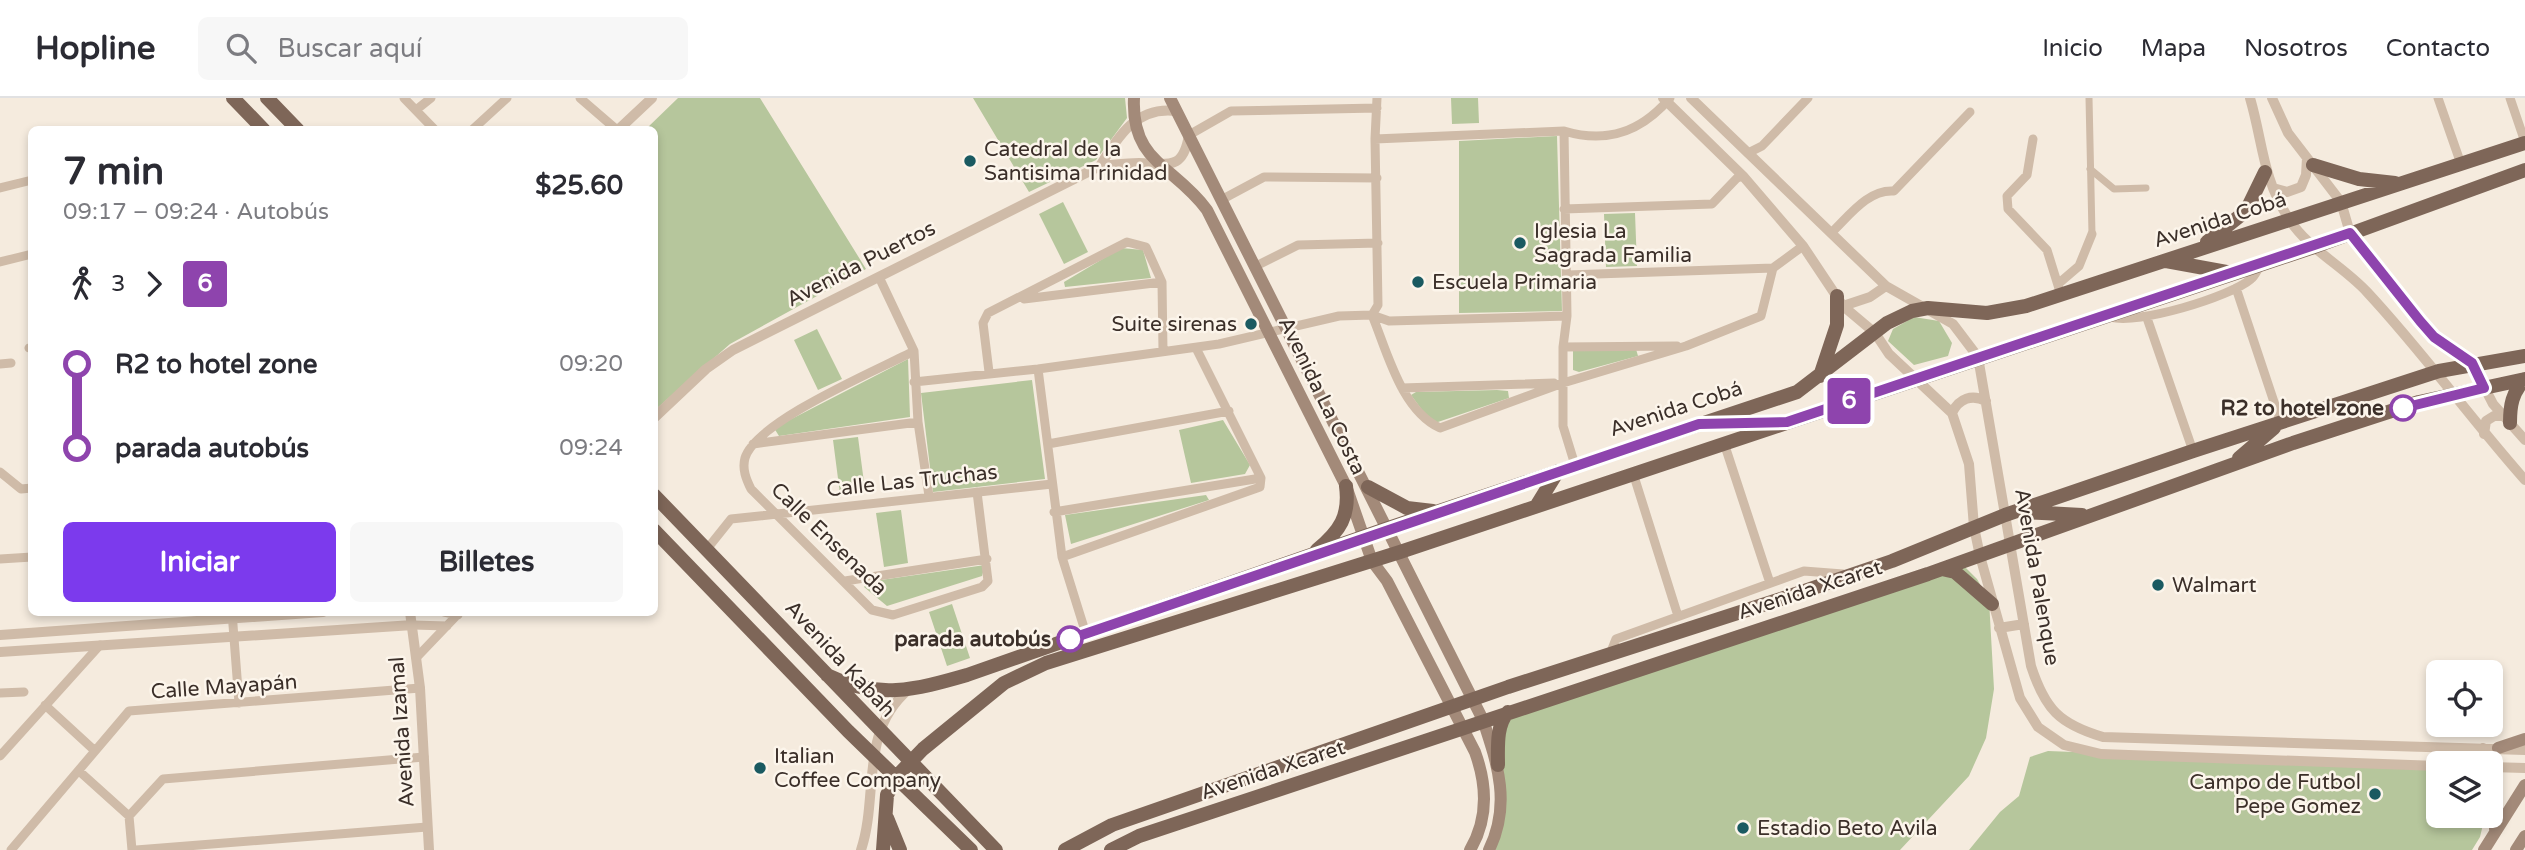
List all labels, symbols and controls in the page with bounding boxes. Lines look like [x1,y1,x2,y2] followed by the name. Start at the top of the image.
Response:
[198,17,688,80] search box
[35,29,156,68] text: Hopline
[222,29,260,67] icon: search
[278,33,422,64] text: Buscar aquí
[2042,34,2103,63] text: Inicio
[2141,34,2206,63] text: Mapa
[2244,34,2348,63] text: Nosotros
[2386,34,2490,63] text: Contacto
[984,137,1168,186] place label: Catedral de la Santisima Trinidad
[63,149,164,195] text: 7 min
[962,153,978,169] marker: Catedral de la Santisima Trinidad
[535,170,623,201] text: $25.60
[2150,187,2290,253] street label: Avenida Cobá
[63,198,329,226] text: 09:17 – 09:24 · Autobús
[782,216,940,312] street label: Avenida Puertos
[1534,219,1692,268] place label: Iglesia La Sagrada Familia
[1512,235,1528,251] marker: Iglesia La Sagrada Familia
[63,265,101,303] icon: walk
[135,265,173,303] icon: forward
[197,269,213,298] text: 6
[111,270,125,298] text: 3
[1432,270,1597,295] place label: Escuela Primaria
[1410,274,1426,290] marker: Escuela Primaria
[1111,312,1237,337] place label: Suite sirenas
[1273,313,1371,479] street label: Avenida La Costa
[1243,316,1259,332] marker: Suite sirenas
[115,349,317,380] text: R2 to hotel zone
[559,350,623,378] text: 09:20
[1606,376,1746,442] street label: Avenida Cobá
[1826,378,1872,424] line badge: 6
[1841,386,1857,415] text: 6
[2390,395,2416,421] marker: R2 to hotel zone
[2220,396,2384,421] place label: R2 to hotel zone
[115,433,309,464] text: parada autobús
[559,434,623,462] text: 09:24
[825,460,999,502] street label: Calle Las Truchas
[766,477,892,601] street label: Calle Ensenada
[2009,486,2065,668] street label: Avenida Palenque
[63,522,336,602] button: Iniciar
[350,522,623,602] button: Billetes
[1735,555,1885,625] street label: Avenida Xcaret
[2172,573,2257,598] place label: Walmart
[2150,577,2166,593] marker: Walmart
[780,596,900,722] street label: Avenida Kabah
[1057,626,1083,652] marker: parada autobús
[894,627,1051,652] place label: parada autobús
[384,656,420,808] street label: Avenida Izamal
[2426,660,2503,828] map controls
[2426,660,2503,737] button: locate
[150,669,298,705] street label: Calle Mayapán
[1198,735,1348,805] street label: Avenida Xcaret
[774,744,941,793] place label: Italian Coffee Company
[2426,751,2503,828] button: layers
[752,760,768,776] marker: Italian Coffee Company
[2189,770,2361,819] place label: Campo de Futbol Pepe Gomez
[2367,786,2383,802] marker: Campo de Futbol Pepe Gomez
[1757,816,1938,841] place label: Estadio Beto Avila
[1735,820,1751,836] marker: Estadio Beto Avila

